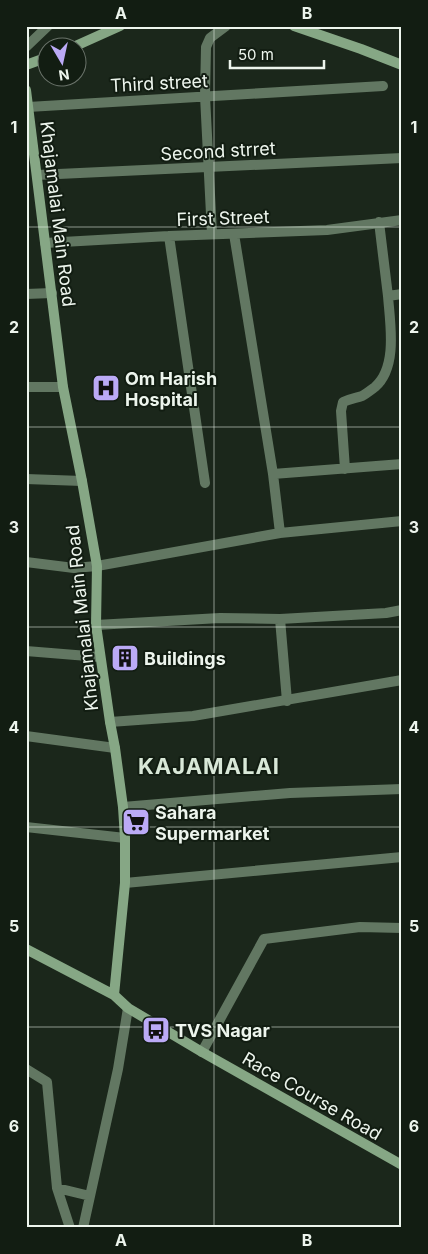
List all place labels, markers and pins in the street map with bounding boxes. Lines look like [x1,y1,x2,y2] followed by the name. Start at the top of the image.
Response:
[125,368,217,410] place label: Om Harish Hospital
[91,373,121,403] hospital icon: Om Harish Hospital
[110,643,140,673] building icon: Buildings
[144,648,226,669] place label: Buildings
[155,802,270,844] place label: Sahara Supermarket
[121,807,151,837] supermarket icon: Sahara Supermarket
[141,1015,171,1045] bus stop icon: TVS Nagar
[175,1020,270,1041] place label: TVS Nagar

